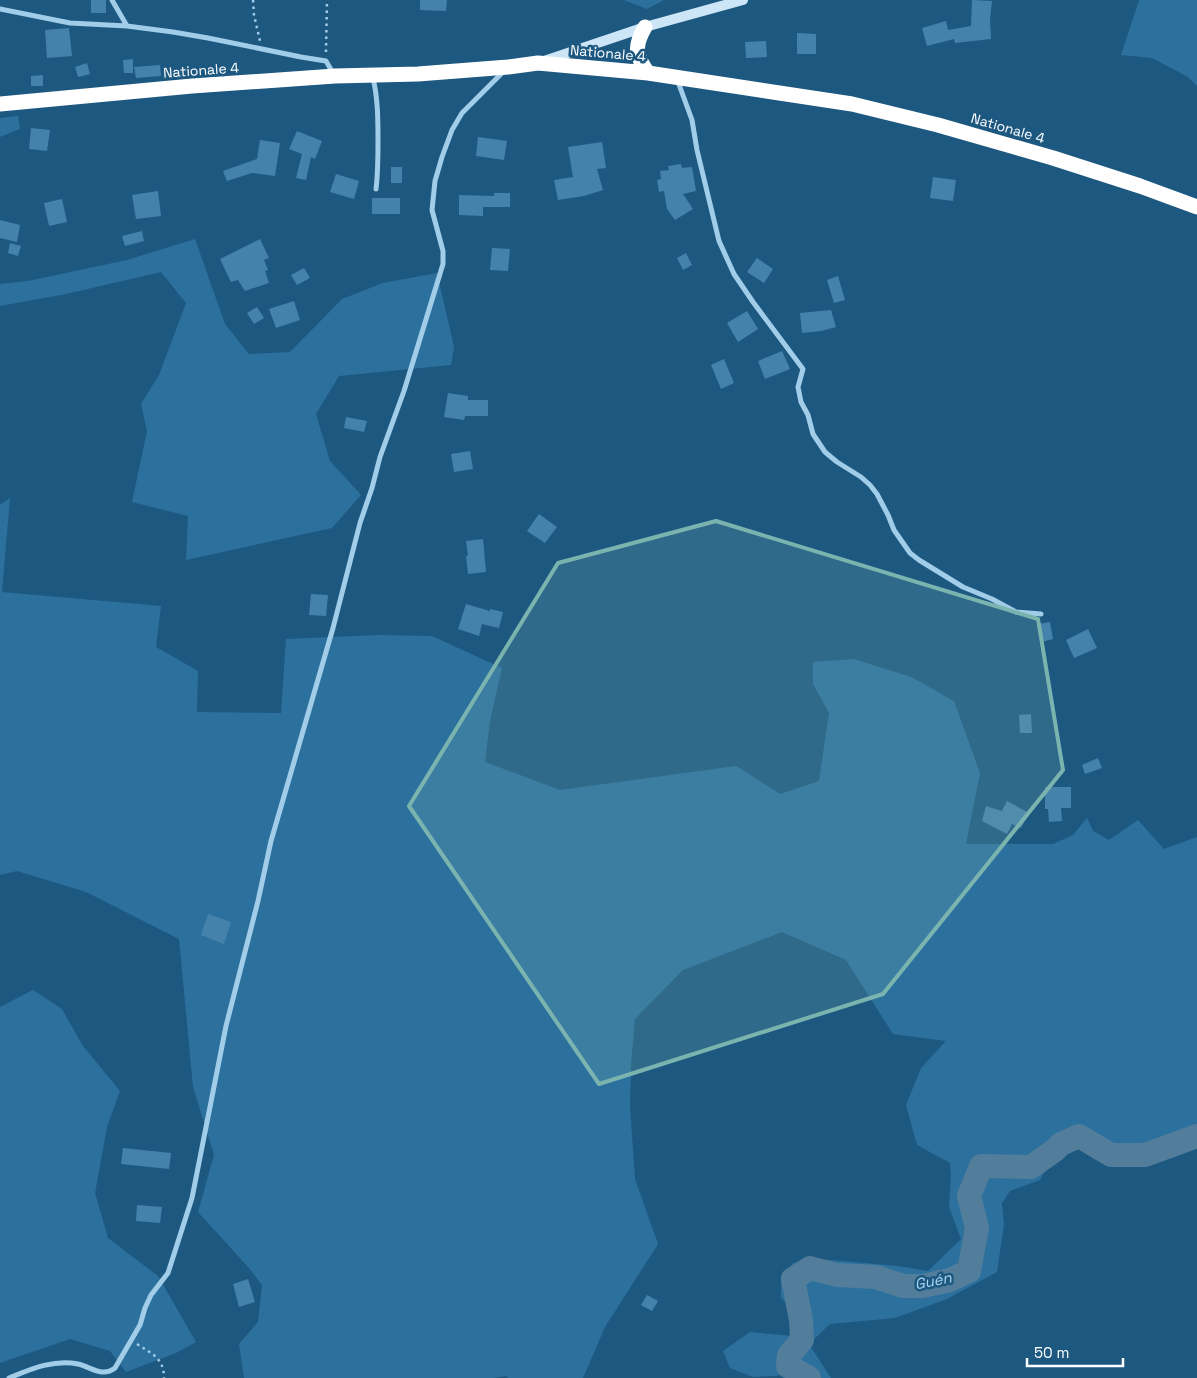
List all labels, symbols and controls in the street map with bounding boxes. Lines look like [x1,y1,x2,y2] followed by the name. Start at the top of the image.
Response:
[569,41,647,65] street label: Nationale 4
[162,58,240,82] street label: Nationale 4
[969,109,1047,147] street label: Nationale 4
[913,1267,954,1293] water label: Guén
[1027,1336,1123,1368] scale bar
[1034,1343,1069,1362] text: 50 m

